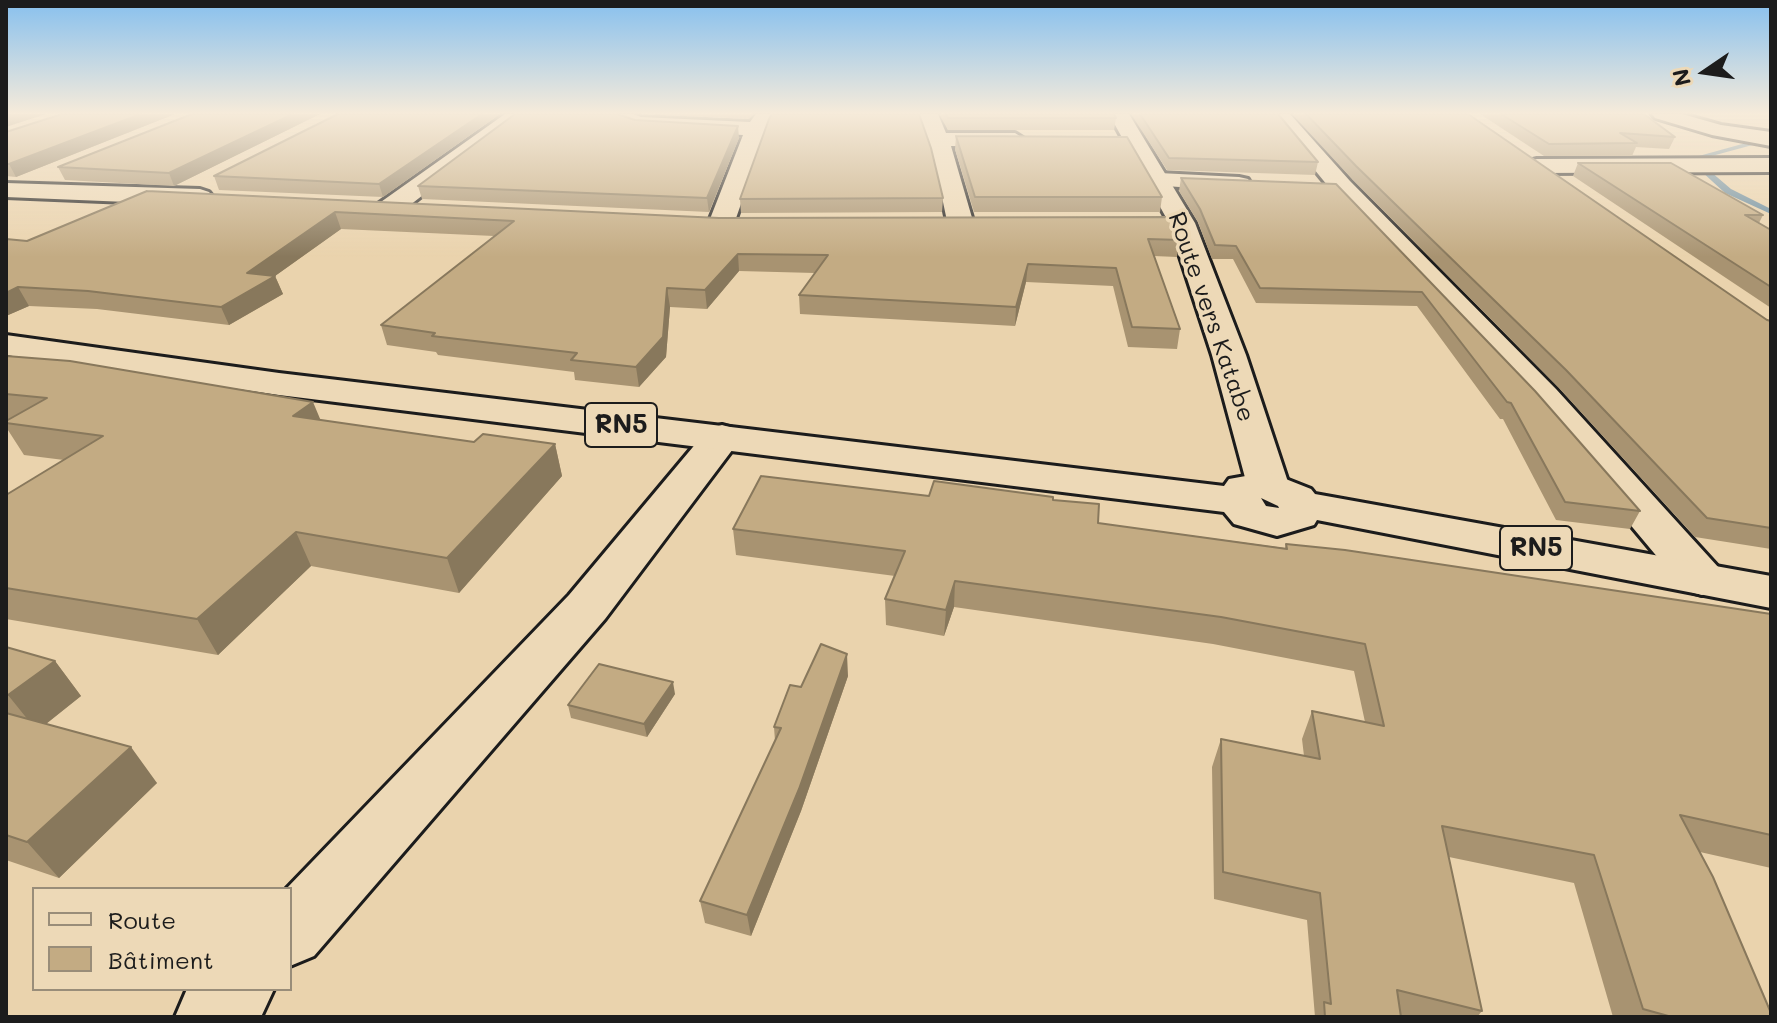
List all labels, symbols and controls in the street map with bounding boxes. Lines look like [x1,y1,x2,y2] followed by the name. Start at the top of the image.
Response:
[1665,32,1745,112] north arrow
[1665,66,1697,89] text: N
[1162,208,1260,426] street label: Route vers Katabe
[585,403,657,447] road number: RN5
[1500,526,1572,570] road number: RN5
[32,887,292,991] legend
[108,904,176,935] text: Route
[108,944,214,975] text: Bâtiment

